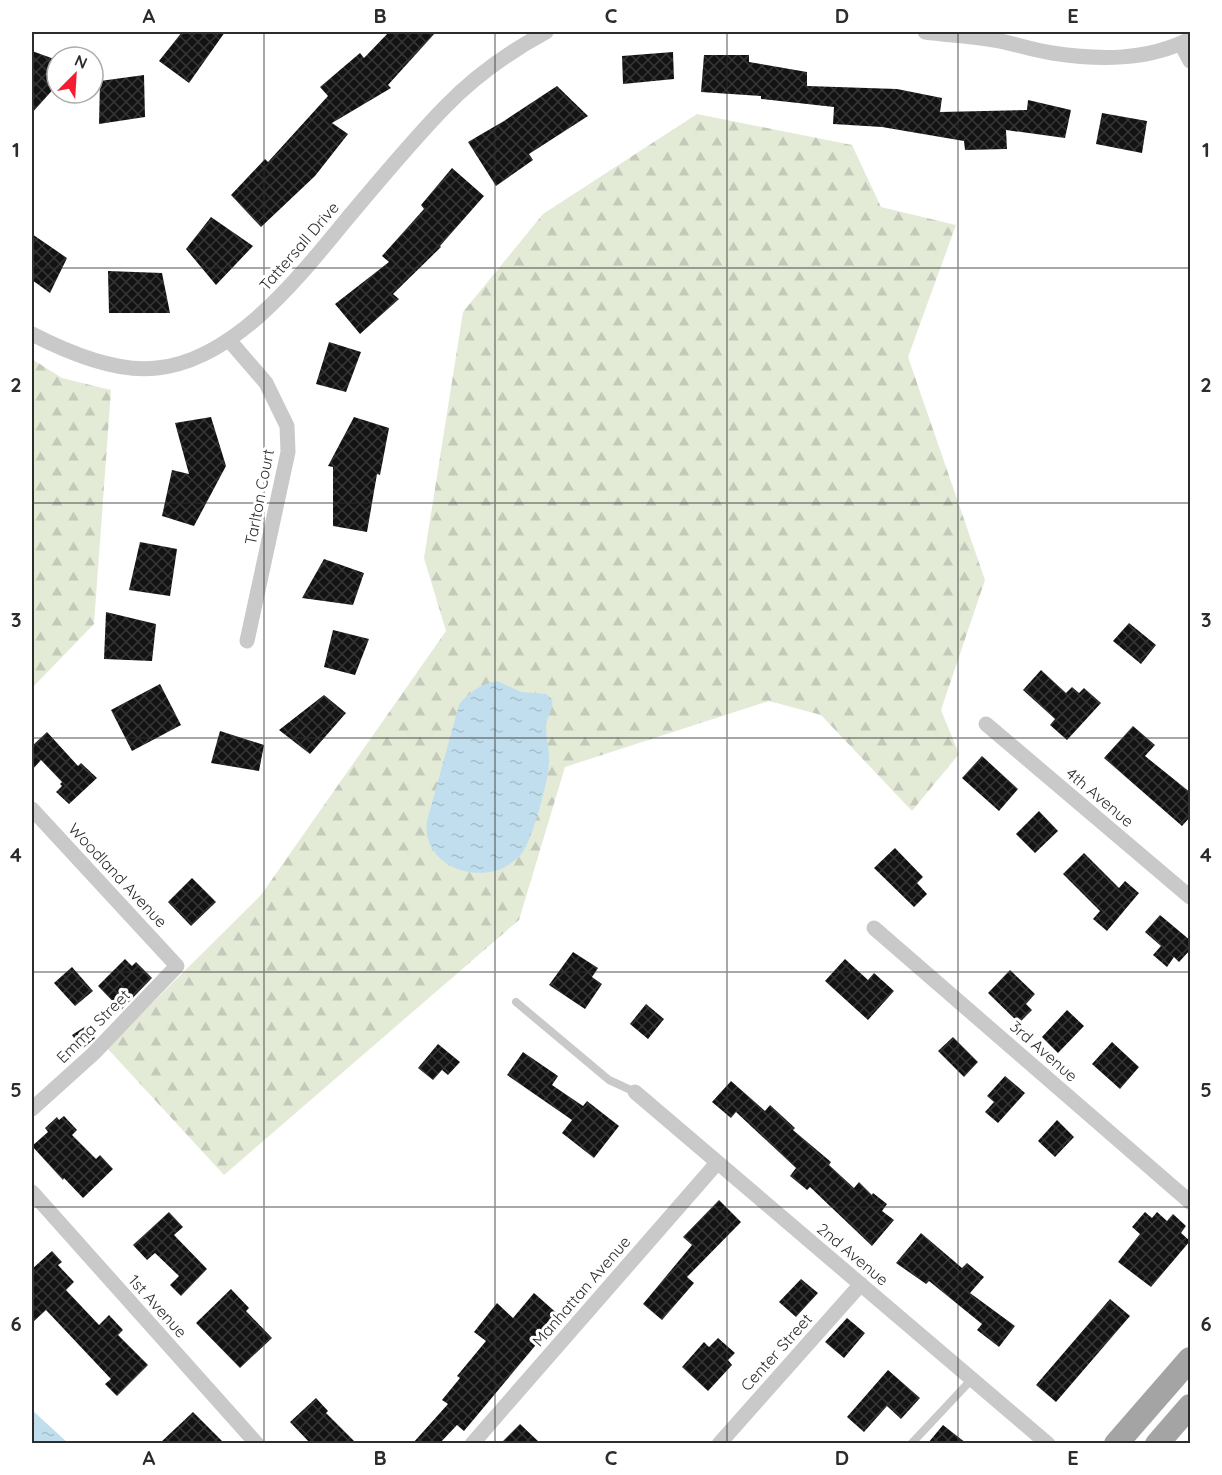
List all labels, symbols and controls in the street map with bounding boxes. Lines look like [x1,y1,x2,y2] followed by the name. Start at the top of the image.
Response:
[143,3,156,28] text: A
[373,3,387,28] text: B
[605,3,618,28] text: C
[835,3,849,28] text: D
[1067,3,1079,28] text: E
[45,45,105,105] north arrow
[72,50,91,73] text: N
[12,137,20,162] text: 1
[1202,137,1210,162] text: 1
[255,197,343,295] street label: Tattersall Drive
[10,372,22,397] text: 2
[1200,372,1212,397] text: 2
[240,447,278,547] street label: Tarlton Court
[11,607,21,632] text: 3
[1201,607,1211,632] text: 3
[1062,763,1138,831] street label: 4th Avenue
[64,819,172,931] street label: Woodland Avenue
[10,842,22,867] text: 4
[1200,842,1212,867] text: 4
[52,985,134,1067] street label: Emma Street
[1006,1016,1082,1086] street label: 3rd Avenue
[10,1077,22,1102] text: 5
[1200,1077,1212,1102] text: 5
[813,1218,893,1290] street label: 2nd Avenue
[528,1232,634,1350] street label: Manhattan Avenue
[124,1270,192,1342] street label: 1st Avenue
[736,1309,816,1395] street label: Center Street
[10,1311,22,1336] text: 6
[1200,1311,1212,1336] text: 6
[143,1445,156,1470] text: A
[373,1445,387,1470] text: B
[605,1445,618,1470] text: C
[835,1445,849,1470] text: D
[1067,1445,1079,1470] text: E

